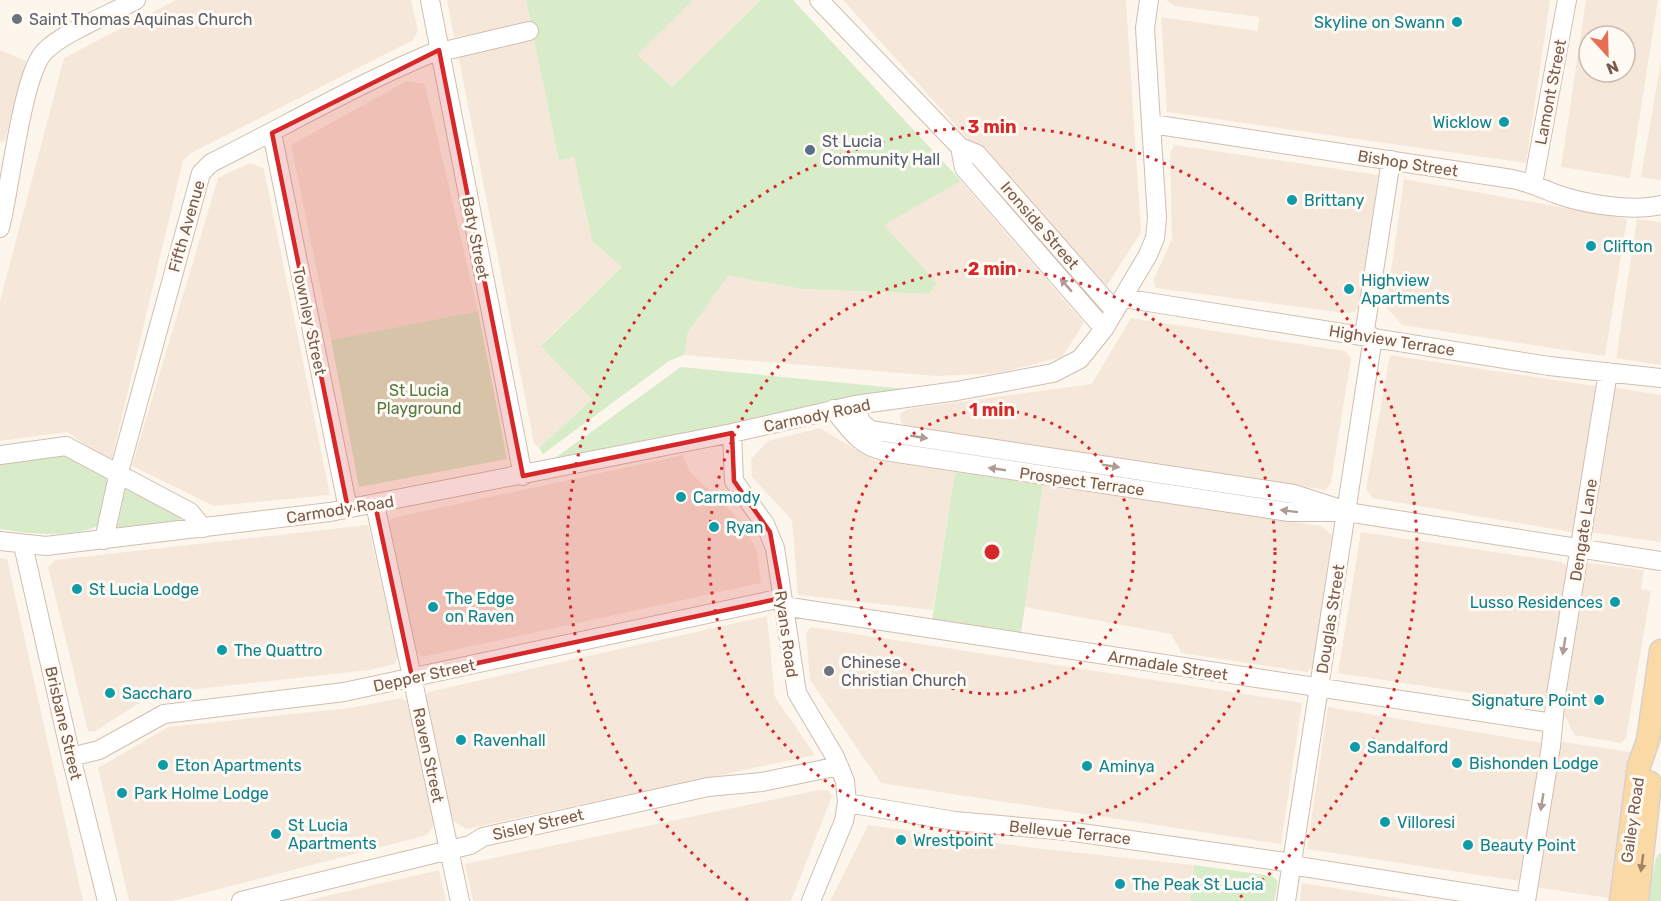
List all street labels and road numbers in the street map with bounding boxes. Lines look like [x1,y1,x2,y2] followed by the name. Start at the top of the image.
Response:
[1531,38,1570,147] street label: Lamont Street
[1356,146,1459,181] street label: Bishop Street
[164,178,209,274] street label: Fifth Avenue
[996,178,1083,273] street label: Ironside Street
[458,195,493,281] street label: Baty Street
[289,265,330,377] street label: Townley Street
[1328,321,1456,360] street label: Highview Terrace
[762,395,872,436] street label: Carmody Road
[1018,463,1146,500] street label: Prospect Terrace
[1566,477,1601,583] street label: Dengate Lane
[285,492,395,527] street label: Carmody Road
[1312,563,1349,675] street label: Douglas Street
[771,589,802,679] street label: Ryans Road
[1107,647,1229,684] street label: Armadale Street
[371,655,477,696] street label: Depper Street
[41,664,86,782] street label: Brisbane Street
[409,706,448,804] street label: Raven Street
[1617,776,1648,864] street label: Gailey Road
[491,805,586,844] street label: Sisley Street
[1008,817,1132,848] street label: Bellevue Terrace

